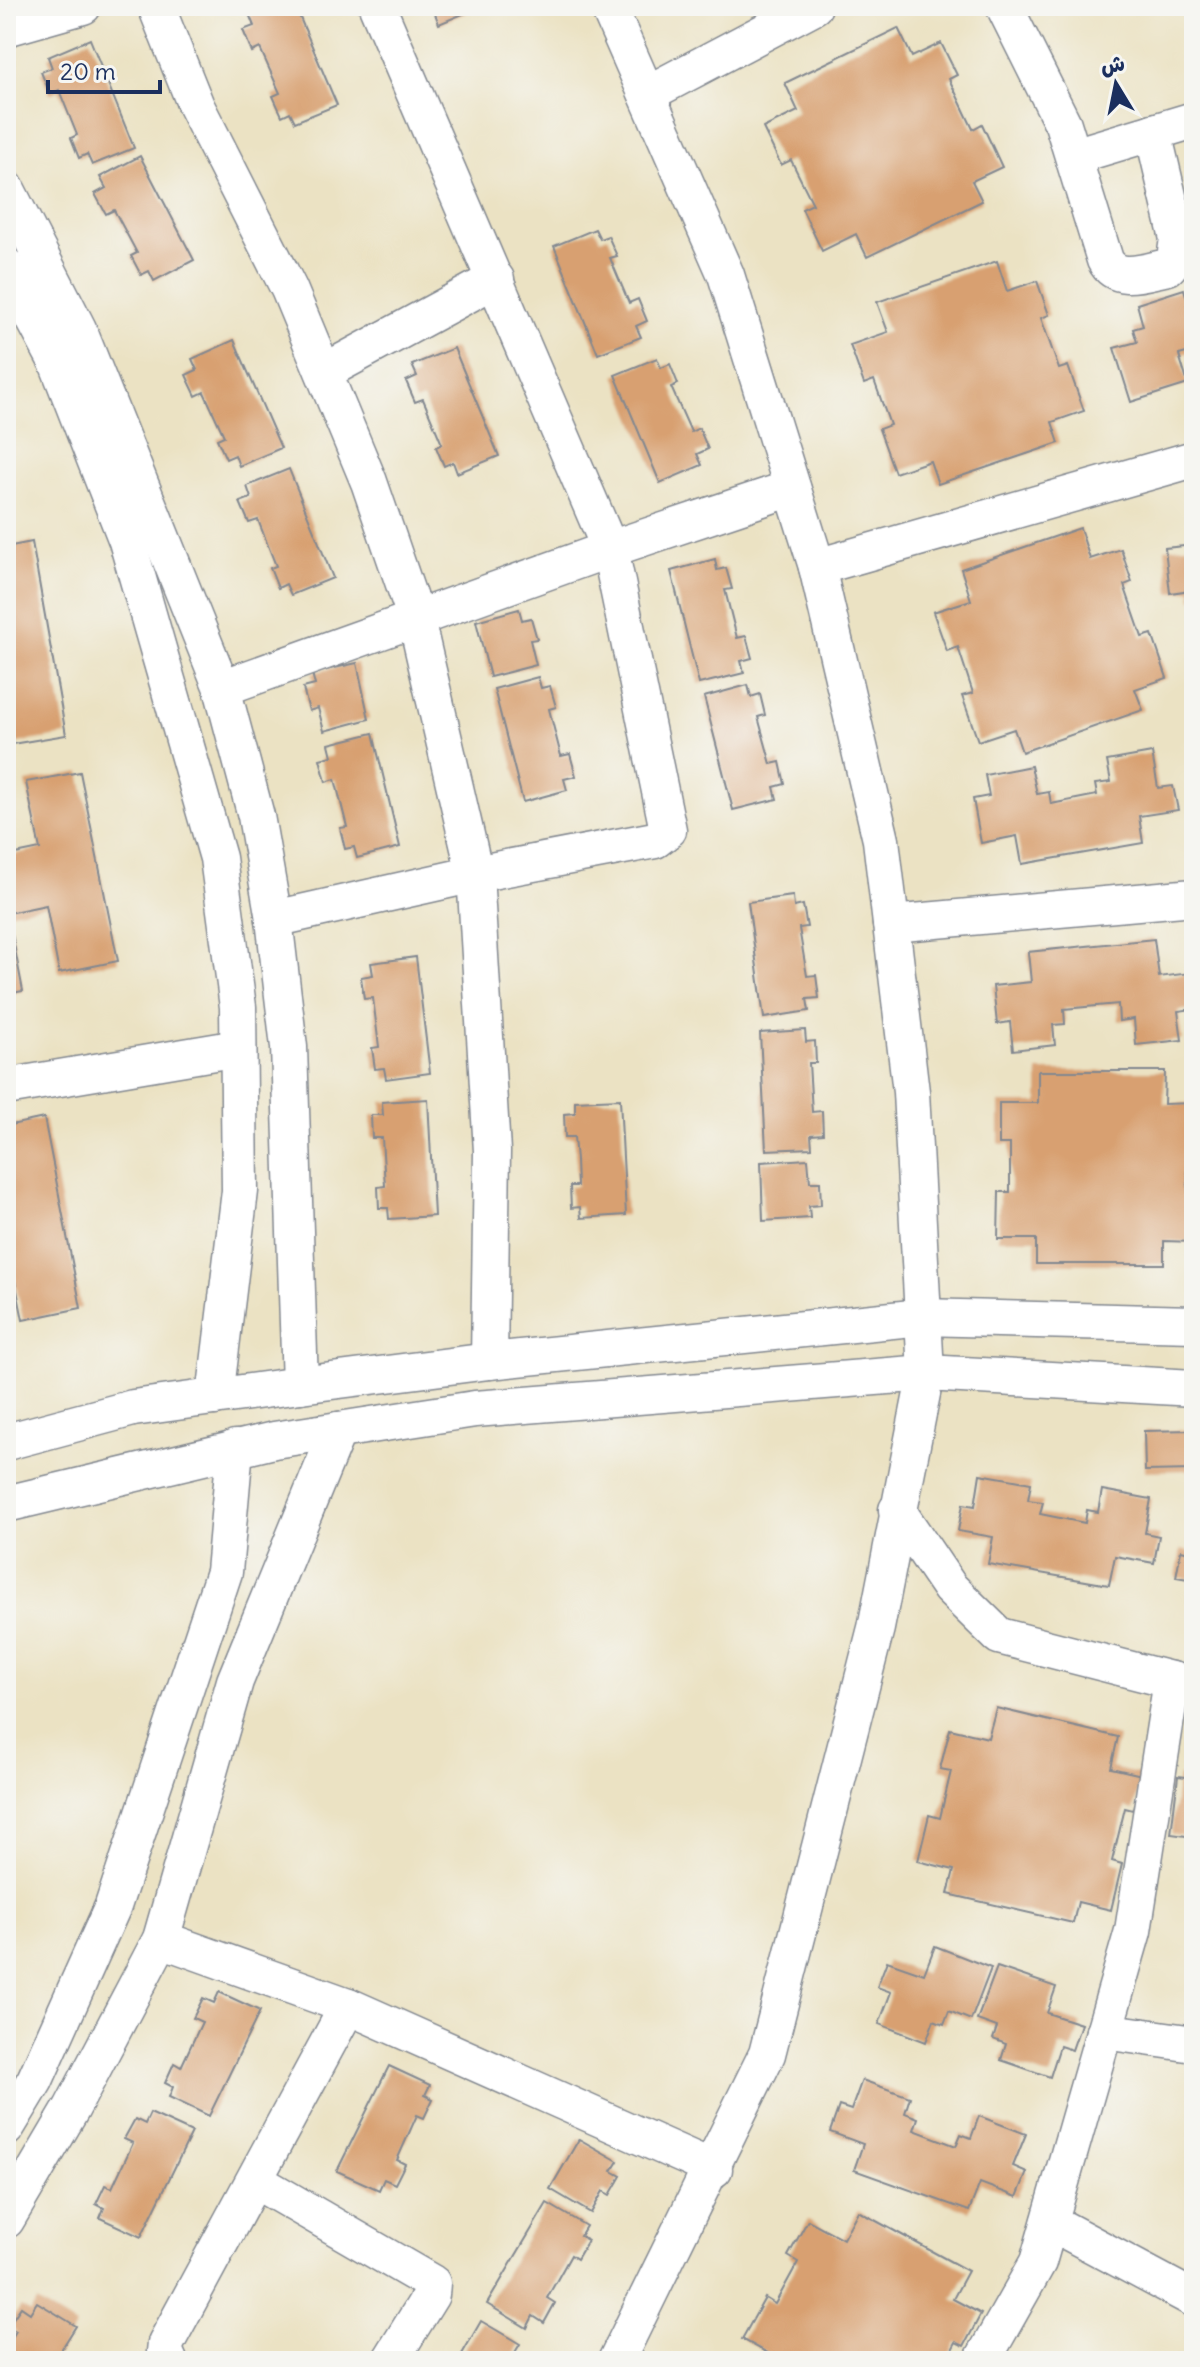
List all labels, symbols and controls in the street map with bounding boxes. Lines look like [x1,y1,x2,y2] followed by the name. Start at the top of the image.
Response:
[48,44,160,94] scale bar
[1076,44,1156,124] north arrow
[1098,48,1127,80] text: ش
[60,56,116,86] text: 20 m

